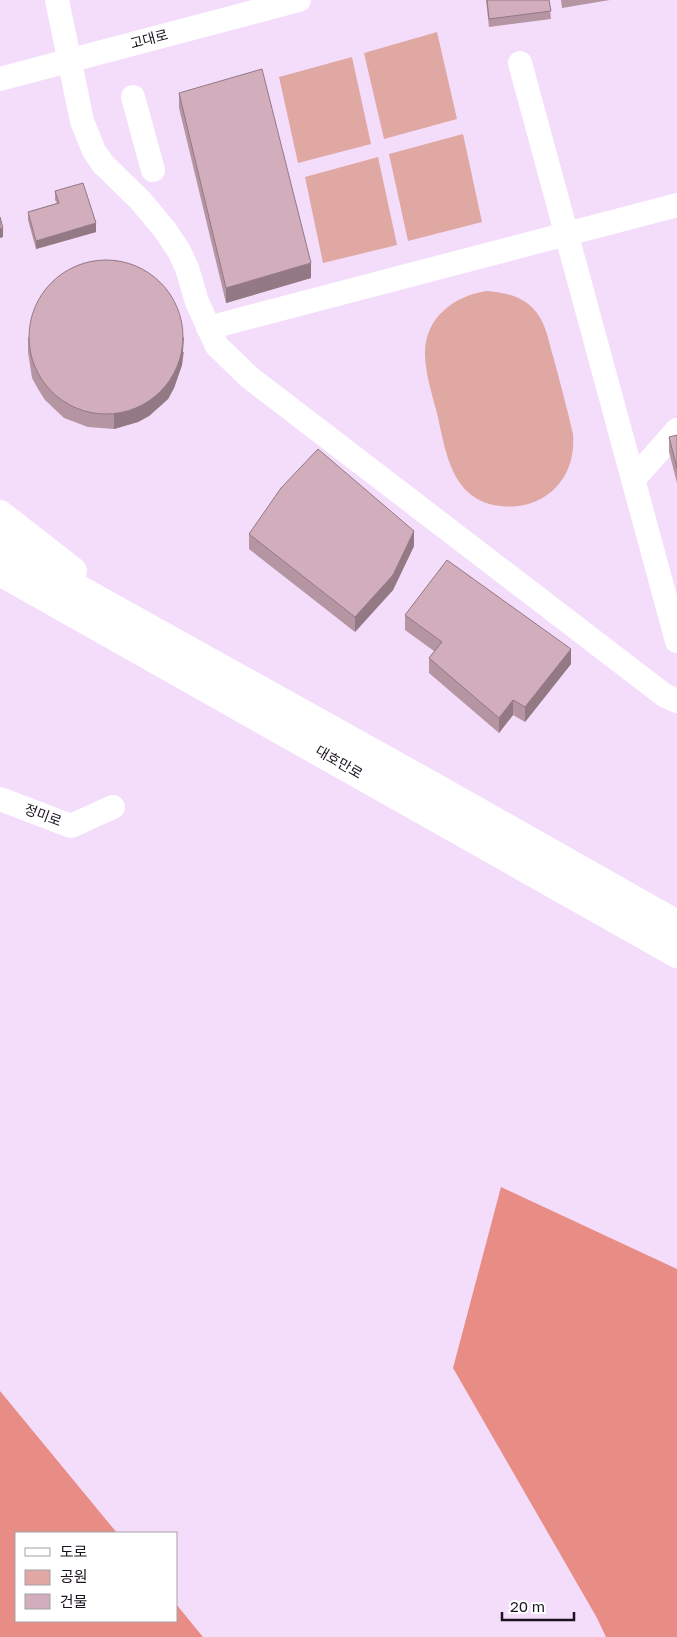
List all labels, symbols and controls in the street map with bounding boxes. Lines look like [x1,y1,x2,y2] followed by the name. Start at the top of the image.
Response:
[128,25,170,52] street label: 고대로
[313,741,366,782] street label: 대호만로
[22,800,64,829] street label: 정미로
[15,1532,178,1622] legend
[60,1542,88,1560] text: 도로
[60,1567,88,1585] text: 공원
[502,1590,574,1622] scale bar
[60,1592,88,1610] text: 건물
[510,1597,545,1615] text: 20 m

